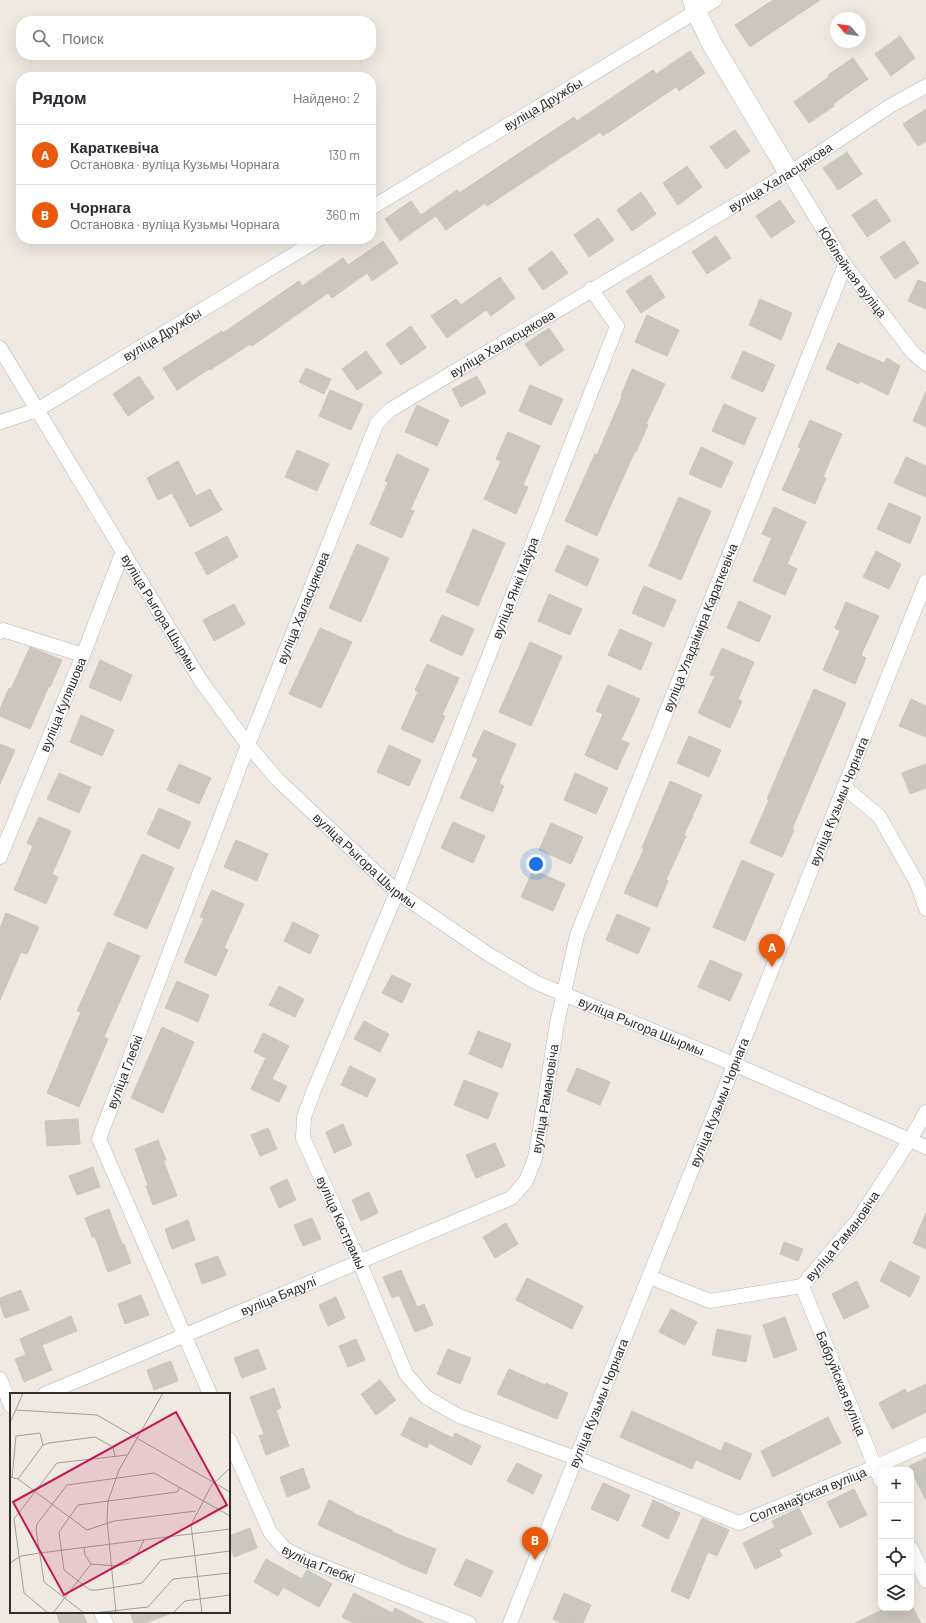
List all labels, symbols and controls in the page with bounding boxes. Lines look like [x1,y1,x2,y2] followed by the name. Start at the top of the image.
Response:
[830,12,866,48] north arrow
[16,16,376,60] search box
[30,27,52,49] icon: search
[62,29,104,47] text: Поиск
[501,74,585,134] street label: вуліца Дружбы
[32,87,87,107] text: Рядом
[293,90,360,106] text: Найдено: 2
[70,138,159,156] text: Караткевіча
[725,138,836,215] street label: вуліца Халасцякова
[41,147,49,163] text: A
[328,147,360,163] text: 130 m
[70,156,280,172] text: Остановка · вуліца Кузьмы Чорнага
[70,198,131,216] text: Чорнага
[41,207,49,223] text: B
[326,207,360,223] text: 360 m
[70,216,280,232] text: Остановка · вуліца Кузьмы Чорнага
[816,224,891,321] street label: Юбілейная вуліца
[120,304,204,364] street label: вуліца Дружбы
[447,306,558,381] street label: вуліца Халасцякова
[488,534,542,641] street label: вуліца Янкі Маўра
[659,540,741,714] street label: вуліца Уладзіміра Караткевіча
[273,549,333,666] street label: вуліца Халасцякова
[118,551,201,674] street label: вуліца Рыгора Шырмы
[36,654,90,754] street label: вуліца Куляшова
[806,734,872,868] street label: вуліца Кузьмы Чорнага
[310,809,420,911] street label: вуліца Рыгора Шырмы
[526,854,546,874] your location
[759,934,785,967] pin: A
[576,993,707,1059] street label: вуліца Рыгора Шырмы
[103,1033,146,1111] street label: вуліца Глебкі
[686,1035,752,1169] street label: вуліца Кузьмы Чорнага
[528,1042,562,1155] street label: вуліца Рамановіча
[313,1174,370,1272] street label: вуліца Кастрамы
[802,1187,883,1284] street label: вуліца Рамановіча
[238,1273,319,1319] street label: вуліца Бядулі
[813,1329,870,1439] street label: Бабруйская вуліца
[565,1336,632,1470] street label: вуліца Кузьмы Чорнага
[10,1393,230,1613] inset map
[747,1463,869,1526] street label: Солтанаўская вуліца
[878,1467,914,1611] map controls
[878,1467,914,1503] button: +
[878,1503,914,1539] button: −
[522,1527,548,1560] pin: B
[878,1539,914,1575] button: locate
[279,1541,357,1586] street label: вуліца Глебкі
[878,1575,914,1611] button: layers

